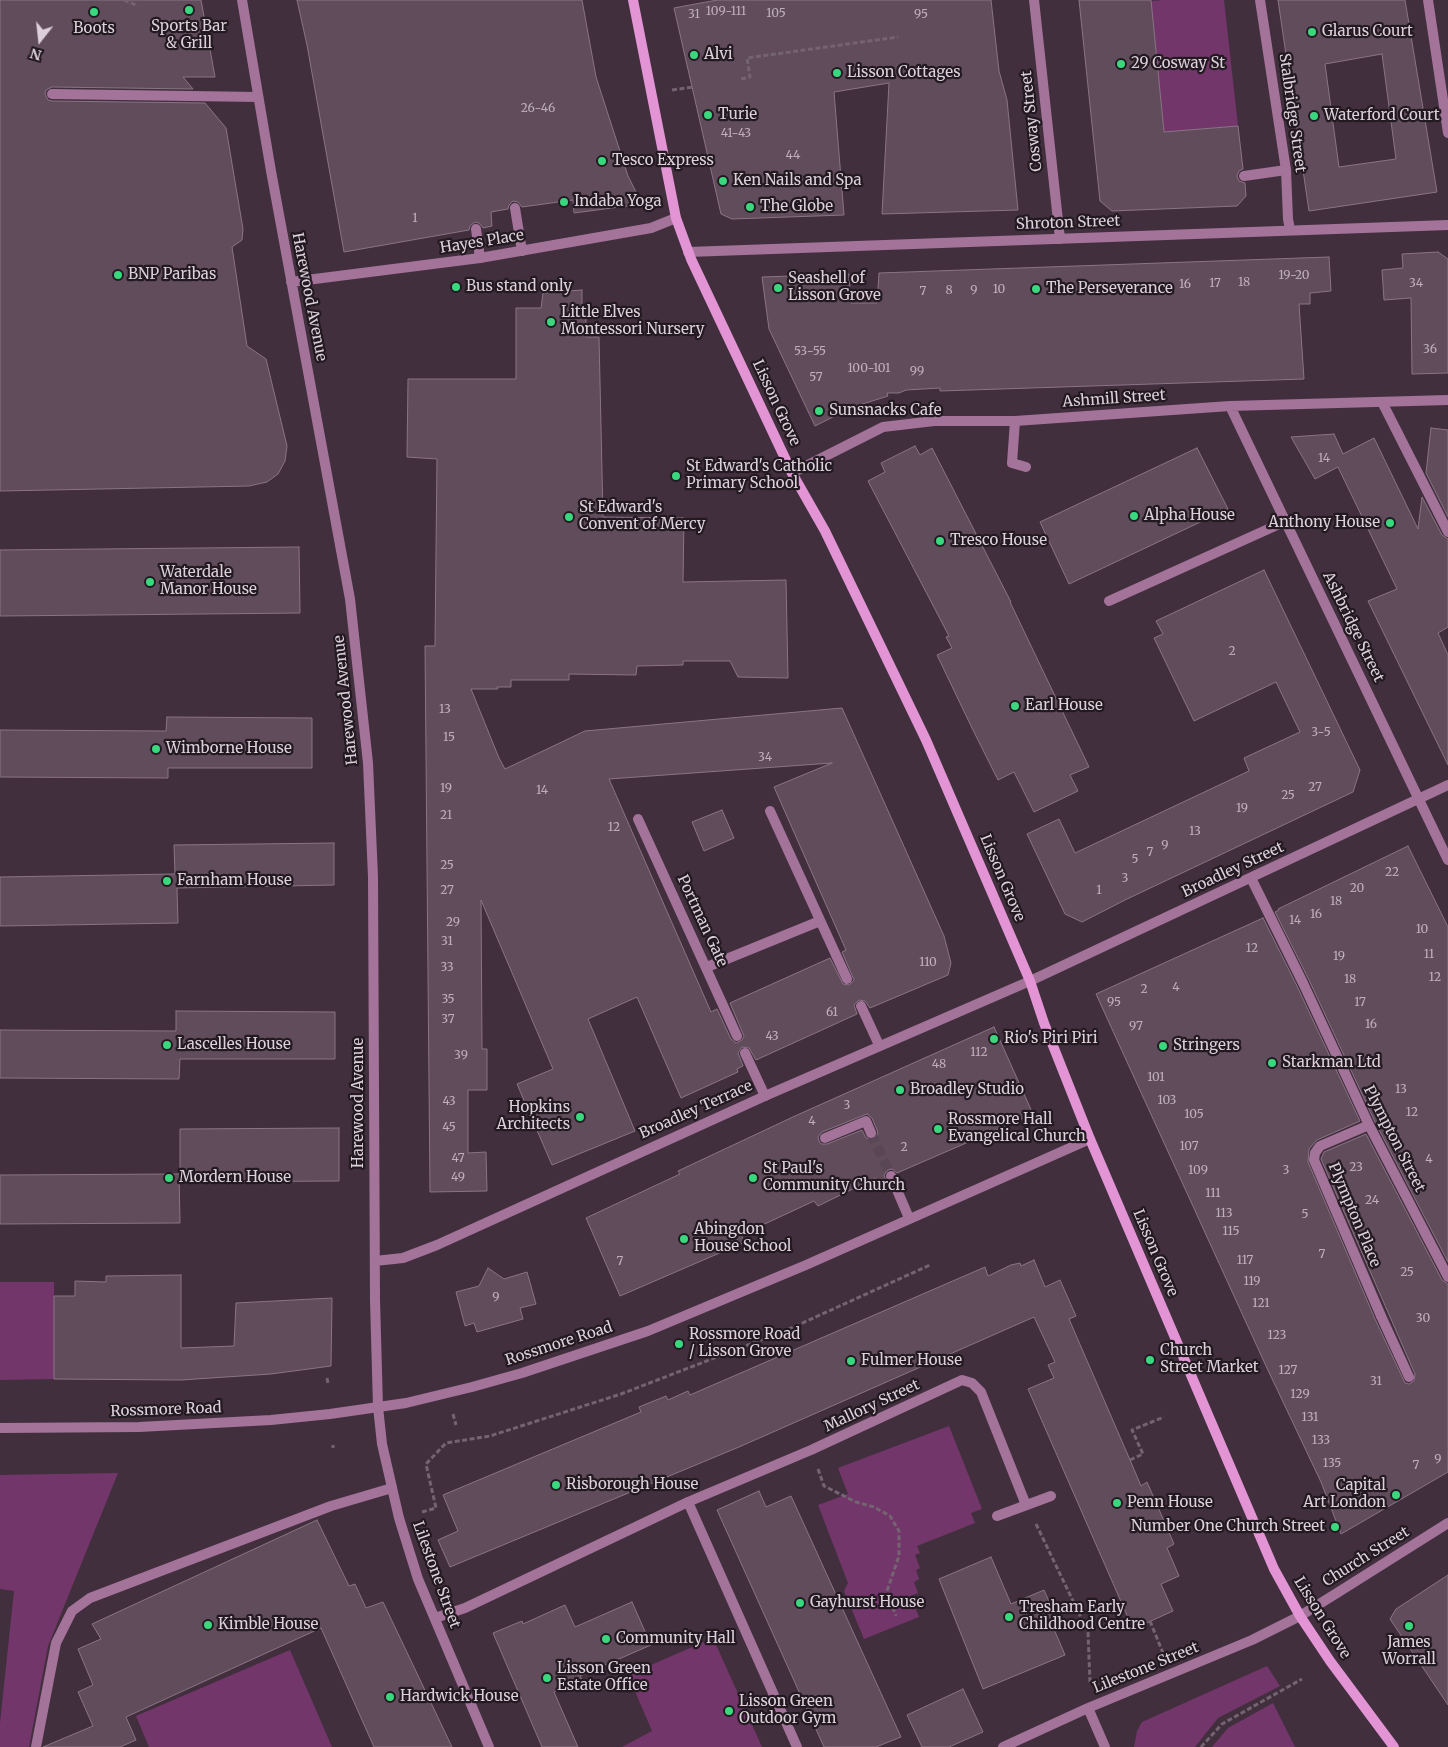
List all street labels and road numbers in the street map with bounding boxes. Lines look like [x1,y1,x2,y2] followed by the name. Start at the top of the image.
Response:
[1275,52,1309,174] street label: Stalbridge Street
[1018,70,1046,172] street label: Cosway Street
[1015,212,1121,234] street label: Shroton Street
[439,226,525,258] street label: Hayes Place
[288,231,330,363] street label: Harewood Avenue
[748,357,804,449] street label: Lisson Grove
[1062,386,1166,412] street label: Ashmill Street
[1319,569,1387,685] street label: Ashbridge Street
[330,634,362,766] street label: Harewood Avenue
[976,832,1028,924] street label: Lisson Grove
[1179,839,1287,901] street label: Broadley Street
[673,872,731,970] street label: Portman Gate
[350,1038,368,1168] street label: Harewood Avenue
[637,1077,755,1143] street label: Broadley Terrace
[1359,1083,1429,1195] street label: Plympton Street
[1324,1160,1384,1270] street label: Plympton Place
[1129,1207,1181,1299] street label: Lisson Grove
[503,1318,615,1370] street label: Rossmore Road
[821,1376,923,1436] street label: Mallory Street
[110,1399,222,1421] street label: Rossmore Road
[408,1519,464,1631] street label: Lilestone Street
[1319,1523,1413,1591] street label: Church Street
[1290,1574,1354,1662] street label: Lisson Grove
[1090,1639,1202,1697] street label: Lilestone Street

